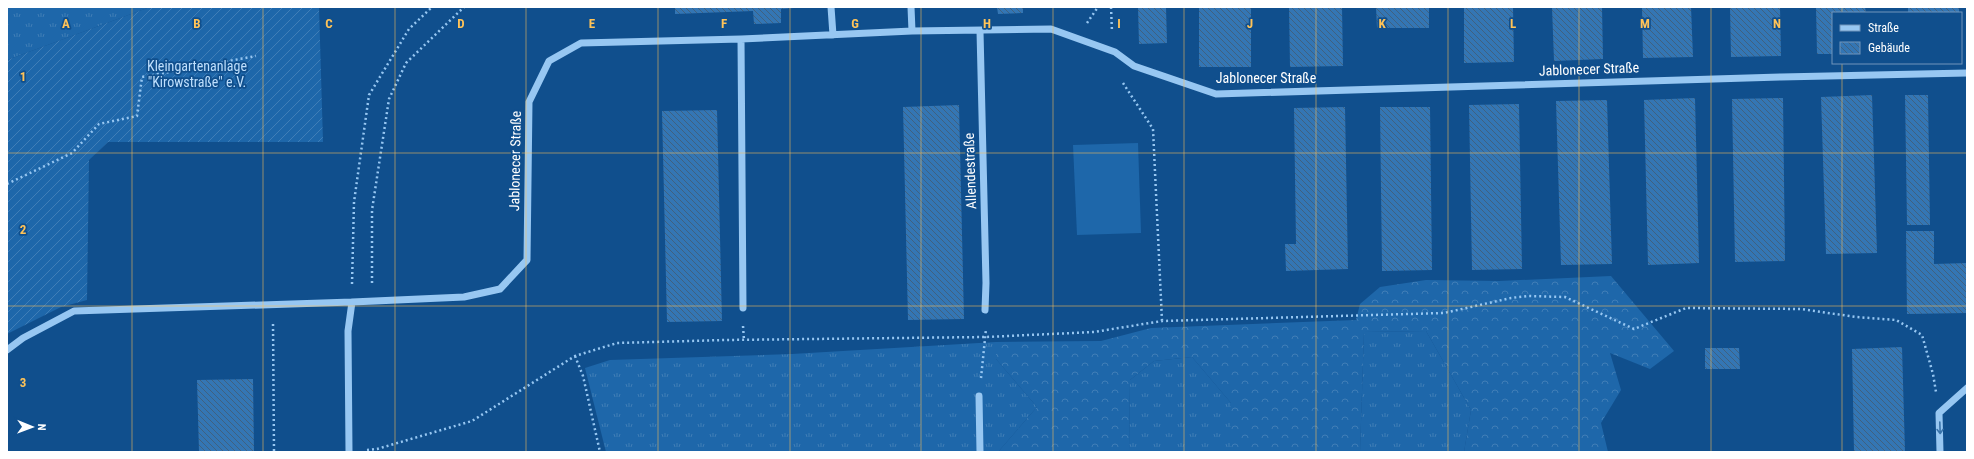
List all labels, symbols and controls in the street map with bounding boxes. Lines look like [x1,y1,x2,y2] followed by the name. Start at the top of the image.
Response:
[1832,12,1962,64] legend
[62,16,70,31] text: A
[193,16,201,31] text: B
[325,16,333,31] text: C
[457,16,465,31] text: D
[589,16,596,31] text: E
[721,16,727,31] text: F
[851,16,859,31] text: G
[983,16,991,31] text: H
[1117,16,1121,31] text: I
[1247,16,1253,31] text: J
[1378,16,1386,31] text: K
[1510,16,1516,31] text: L
[1640,16,1650,31] text: M
[1773,16,1781,31] text: N
[1868,21,1899,35] text: Straße
[1868,41,1910,55] text: Gebäude
[147,58,247,90] park label: Kleingartenanlage "Kirowstraße" e.V.
[1539,59,1640,79] street label: Jablonecer Straße
[20,69,26,84] text: 1
[1216,70,1317,86] street label: Jablonecer Straße
[506,110,524,211] street label: Jablonecer Straße
[961,132,979,209] street label: Allendestraße
[20,222,27,237] text: 2
[20,375,26,390] text: 3
[12,407,52,447] north arrow
[1936,421,1943,434] one-way arrow
[35,424,48,431] text: N

